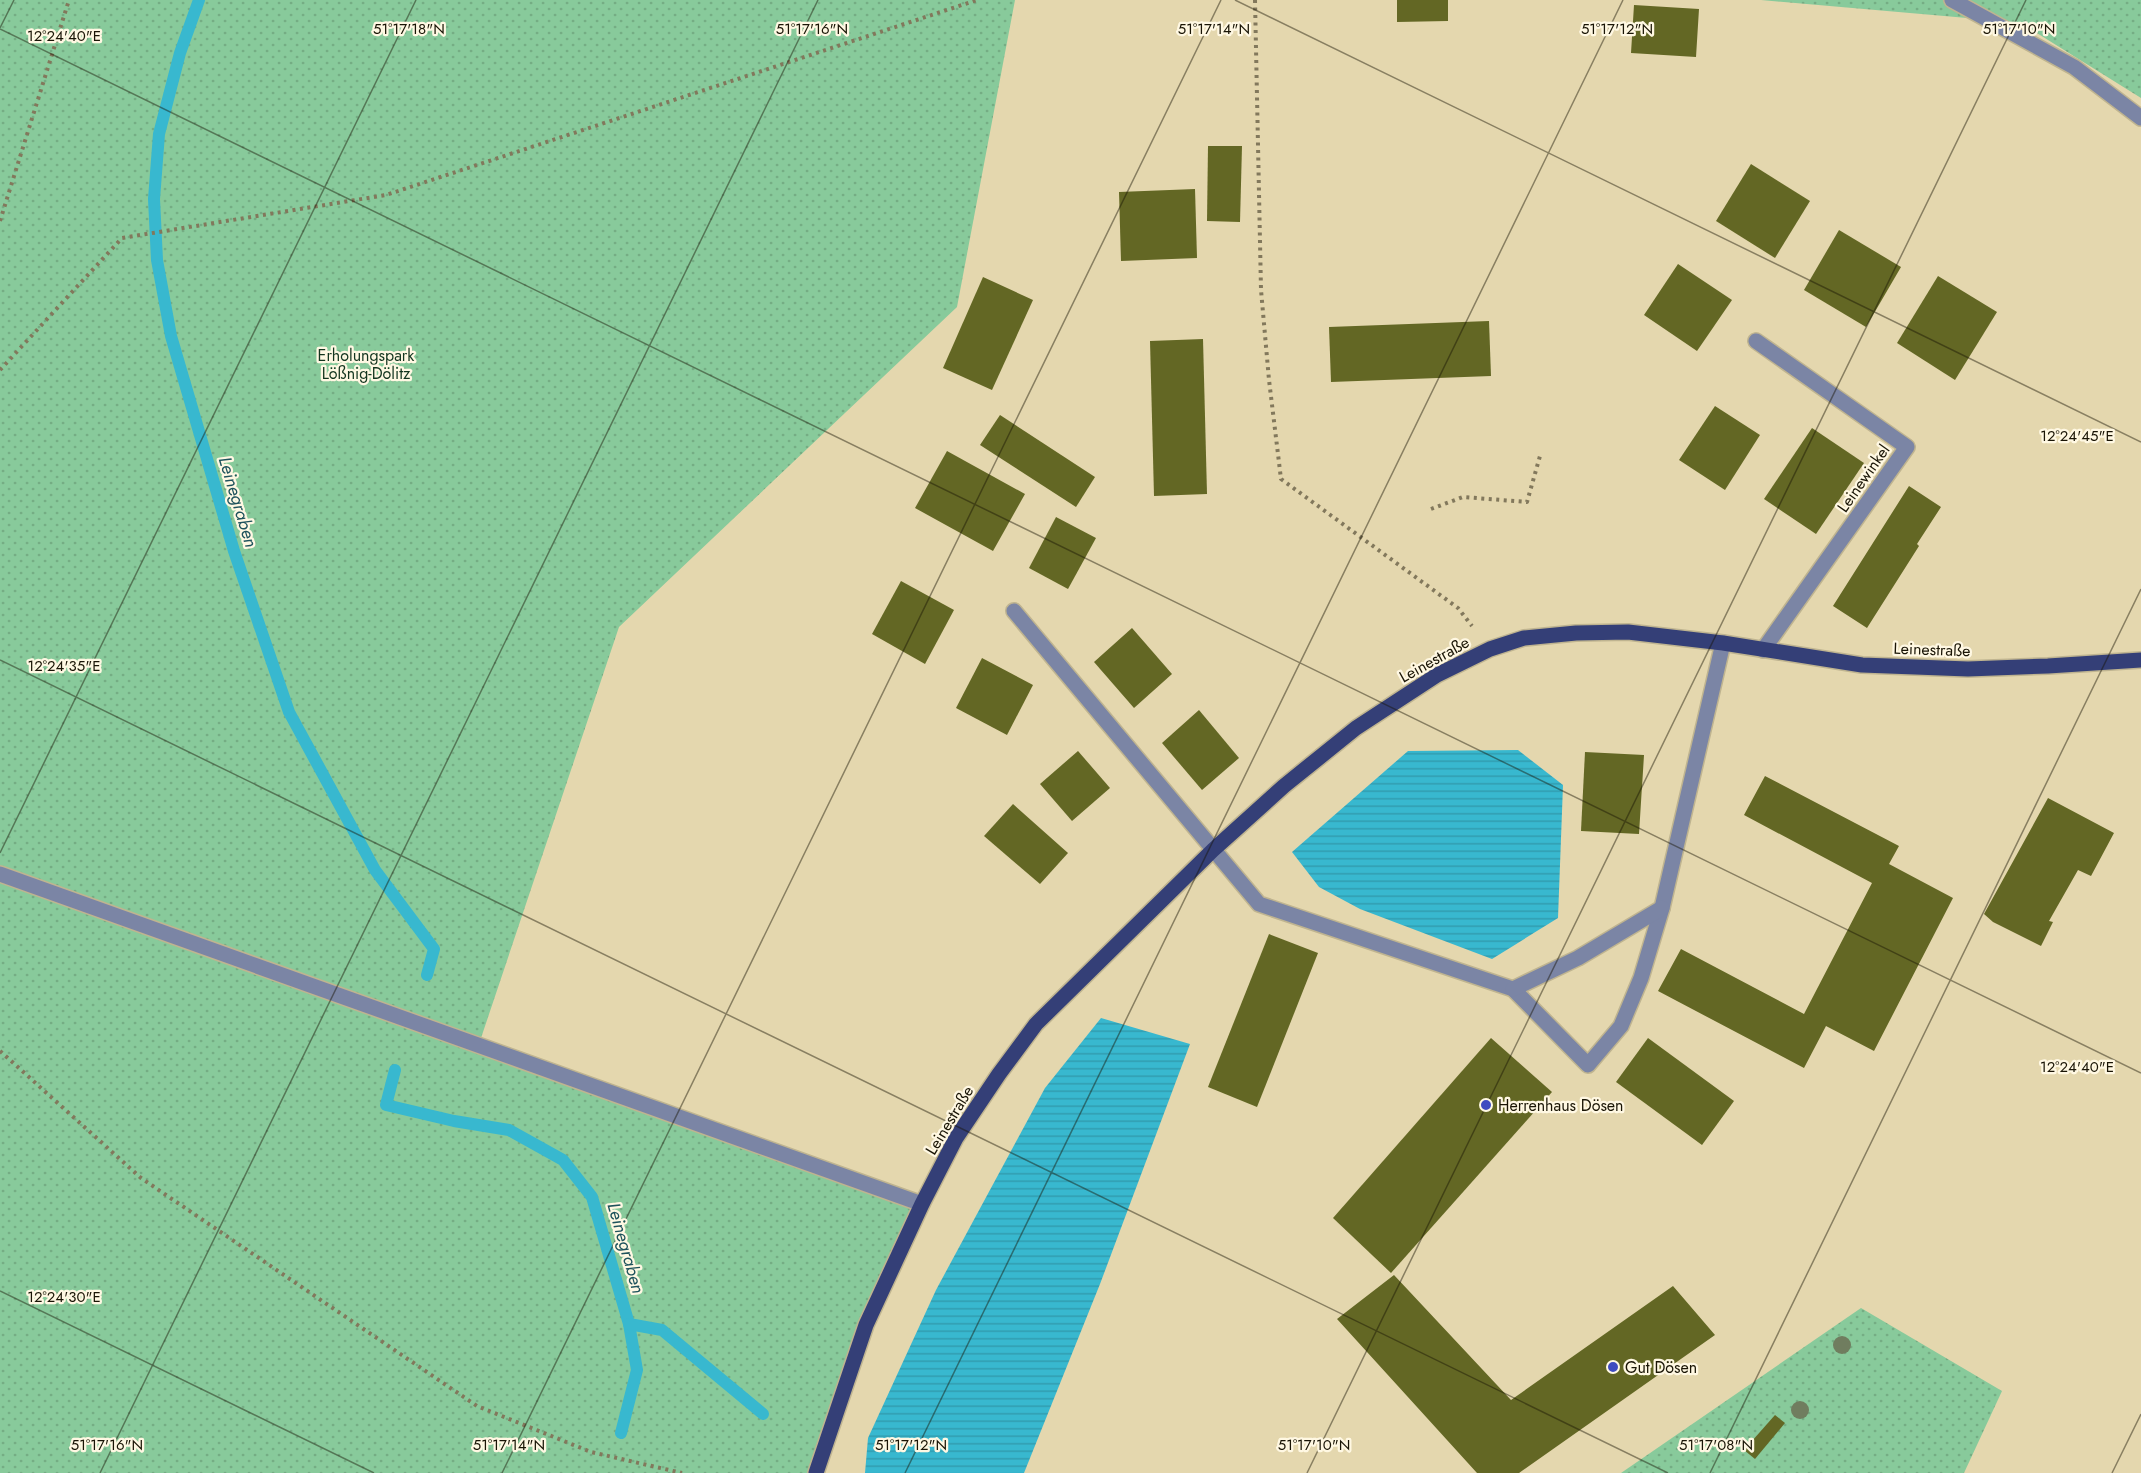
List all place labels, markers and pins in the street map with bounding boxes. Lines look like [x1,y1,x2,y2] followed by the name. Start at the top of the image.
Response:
[1498,1094,1624,1117] place label: Herrenhaus Dösen
[1479,1098,1493,1112] marker: Herrenhaus Dösen
[1625,1356,1697,1379] place label: Gut Dösen
[1606,1360,1620,1374] marker: Gut Dösen

